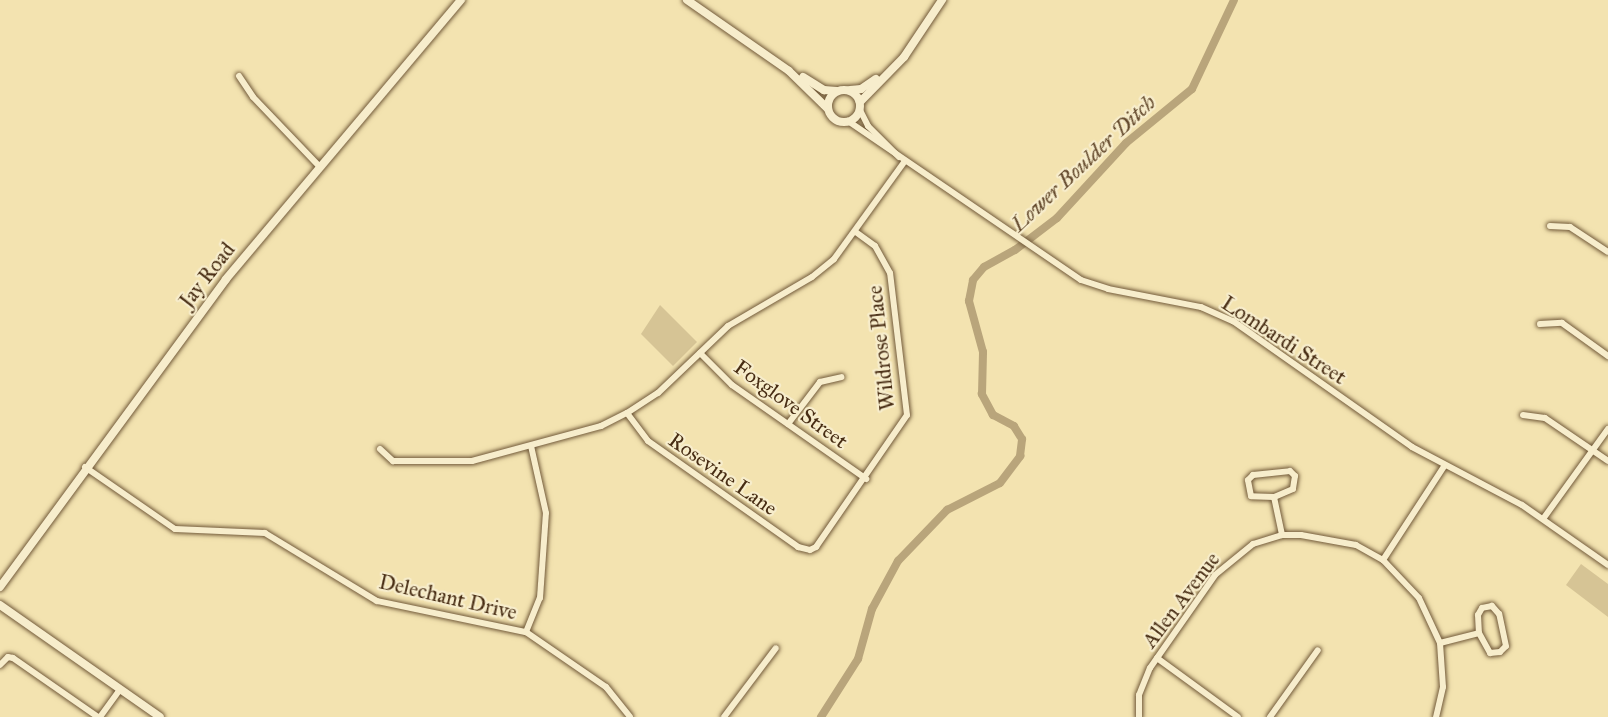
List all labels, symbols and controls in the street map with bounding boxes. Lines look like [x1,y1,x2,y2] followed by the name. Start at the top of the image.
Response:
[1005,89,1161,237] water label: Lower Boulder Ditch
[174,237,240,313] street label: Jay Road
[862,284,900,412] street label: Wildrose Place
[1217,290,1351,390] street label: Lombardi Street
[729,354,853,454] street label: Foxglove Street
[664,427,782,521] street label: Rosevine Lane
[1137,547,1225,653] street label: Allen Avenue
[377,569,519,625] street label: Delechant Drive

